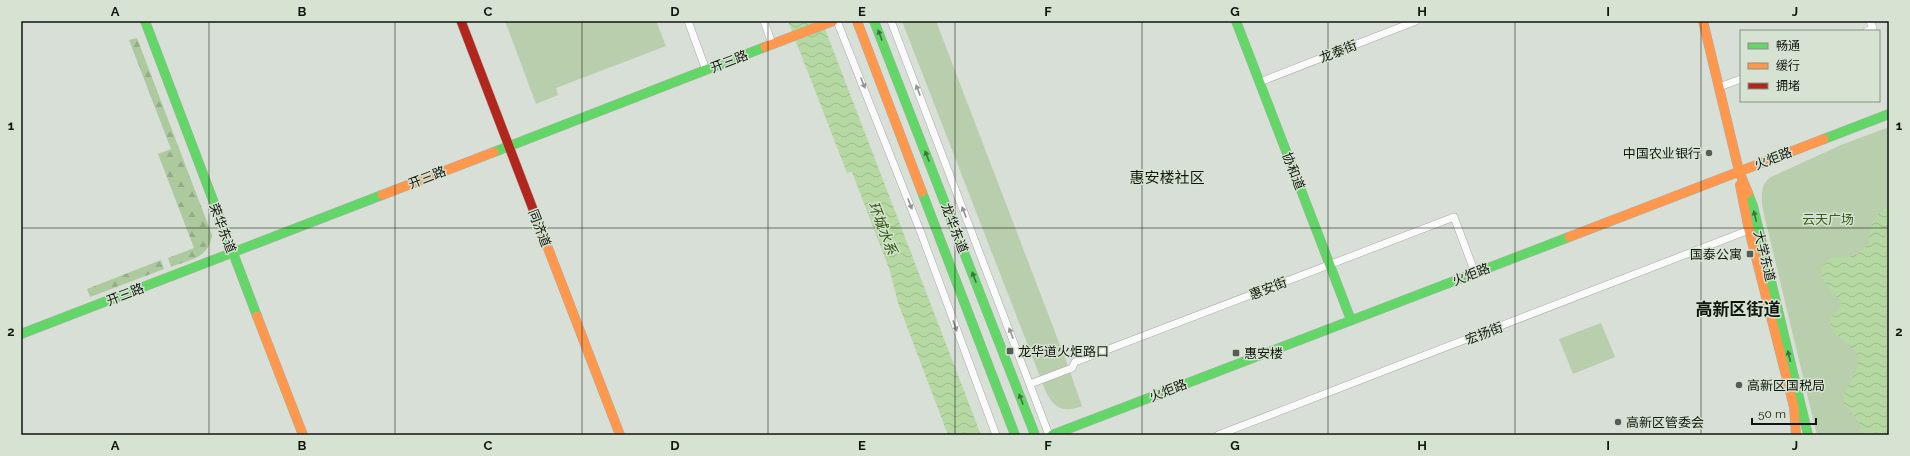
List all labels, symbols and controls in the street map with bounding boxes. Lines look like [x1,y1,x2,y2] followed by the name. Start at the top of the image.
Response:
[111,4,120,19] text: A
[298,4,307,19] text: B
[484,4,493,19] text: C
[670,4,680,19] text: D
[858,4,866,19] text: E
[1044,4,1052,19] text: F
[1230,4,1240,19] text: G
[1417,4,1427,19] text: H
[1606,4,1610,19] text: I
[1792,4,1798,19] text: J
[876,29,882,41] one-way arrow
[1740,30,1880,102] legend
[1317,37,1359,65] street label: 龙泰街
[1776,39,1800,53] text: 畅通
[708,47,750,75] street label: 开三路
[1776,59,1800,73] text: 缓行
[859,77,866,89] one-way arrow
[1776,79,1800,93] text: 拥堵
[914,84,920,96] one-way arrow
[8,118,15,133] text: 1
[1896,118,1903,133] text: 1
[1752,144,1794,172] street label: 火炬路
[1623,146,1701,161] place label: 中国农业银行
[1704,148,1714,158] marker: 中国农业银行
[923,150,929,162] one-way arrow
[1280,150,1308,192] street label: 协和道
[406,163,448,191] street label: 开三路
[1129,169,1205,187] district label: 惠安楼社区
[865,199,901,258] water label: 环城水系
[908,199,914,211] one-way arrow
[206,201,239,255] street label: 荣华东道
[938,201,971,255] street label: 龙华东道
[961,205,967,217] one-way arrow
[526,207,554,249] street label: 同济道
[1752,210,1758,222] one-way arrow
[1802,212,1854,227] park label: 云天广场
[1751,229,1778,283] street label: 大学东道
[1690,247,1742,262] place label: 国泰公寓
[1745,249,1755,259] marker: 国泰公寓
[1450,260,1492,288] street label: 火炬路
[970,271,976,283] one-way arrow
[1247,274,1289,302] street label: 惠安街
[104,280,146,308] street label: 开三路
[1696,299,1781,319] district label: 高新区街道
[1463,319,1505,347] street label: 宏扬街
[953,320,959,332] one-way arrow
[7,324,15,339] text: 2
[1895,324,1903,339] text: 2
[1007,327,1013,339] one-way arrow
[1018,344,1109,359] place label: 龙华道火炬路口
[1005,346,1015,356] marker: 龙华道火炬路口
[1244,346,1283,361] place label: 惠安楼
[1231,348,1241,358] marker: 惠安楼
[1786,350,1792,362] one-way arrow
[1147,376,1189,404] street label: 火炬路
[1747,378,1825,393] place label: 高新区国税局
[1734,380,1744,390] marker: 高新区国税局
[1017,392,1023,404] one-way arrow
[1752,400,1816,426] scale bar
[1758,407,1786,421] text: 50 m
[1626,415,1704,430] place label: 高新区管委会
[1613,417,1623,427] marker: 高新区管委会
[111,438,120,453] text: A
[298,438,307,453] text: B
[484,438,493,453] text: C
[670,438,680,453] text: D
[858,438,866,453] text: E
[1044,438,1052,453] text: F
[1230,438,1240,453] text: G
[1417,438,1427,453] text: H
[1606,438,1610,453] text: I
[1792,438,1798,453] text: J

